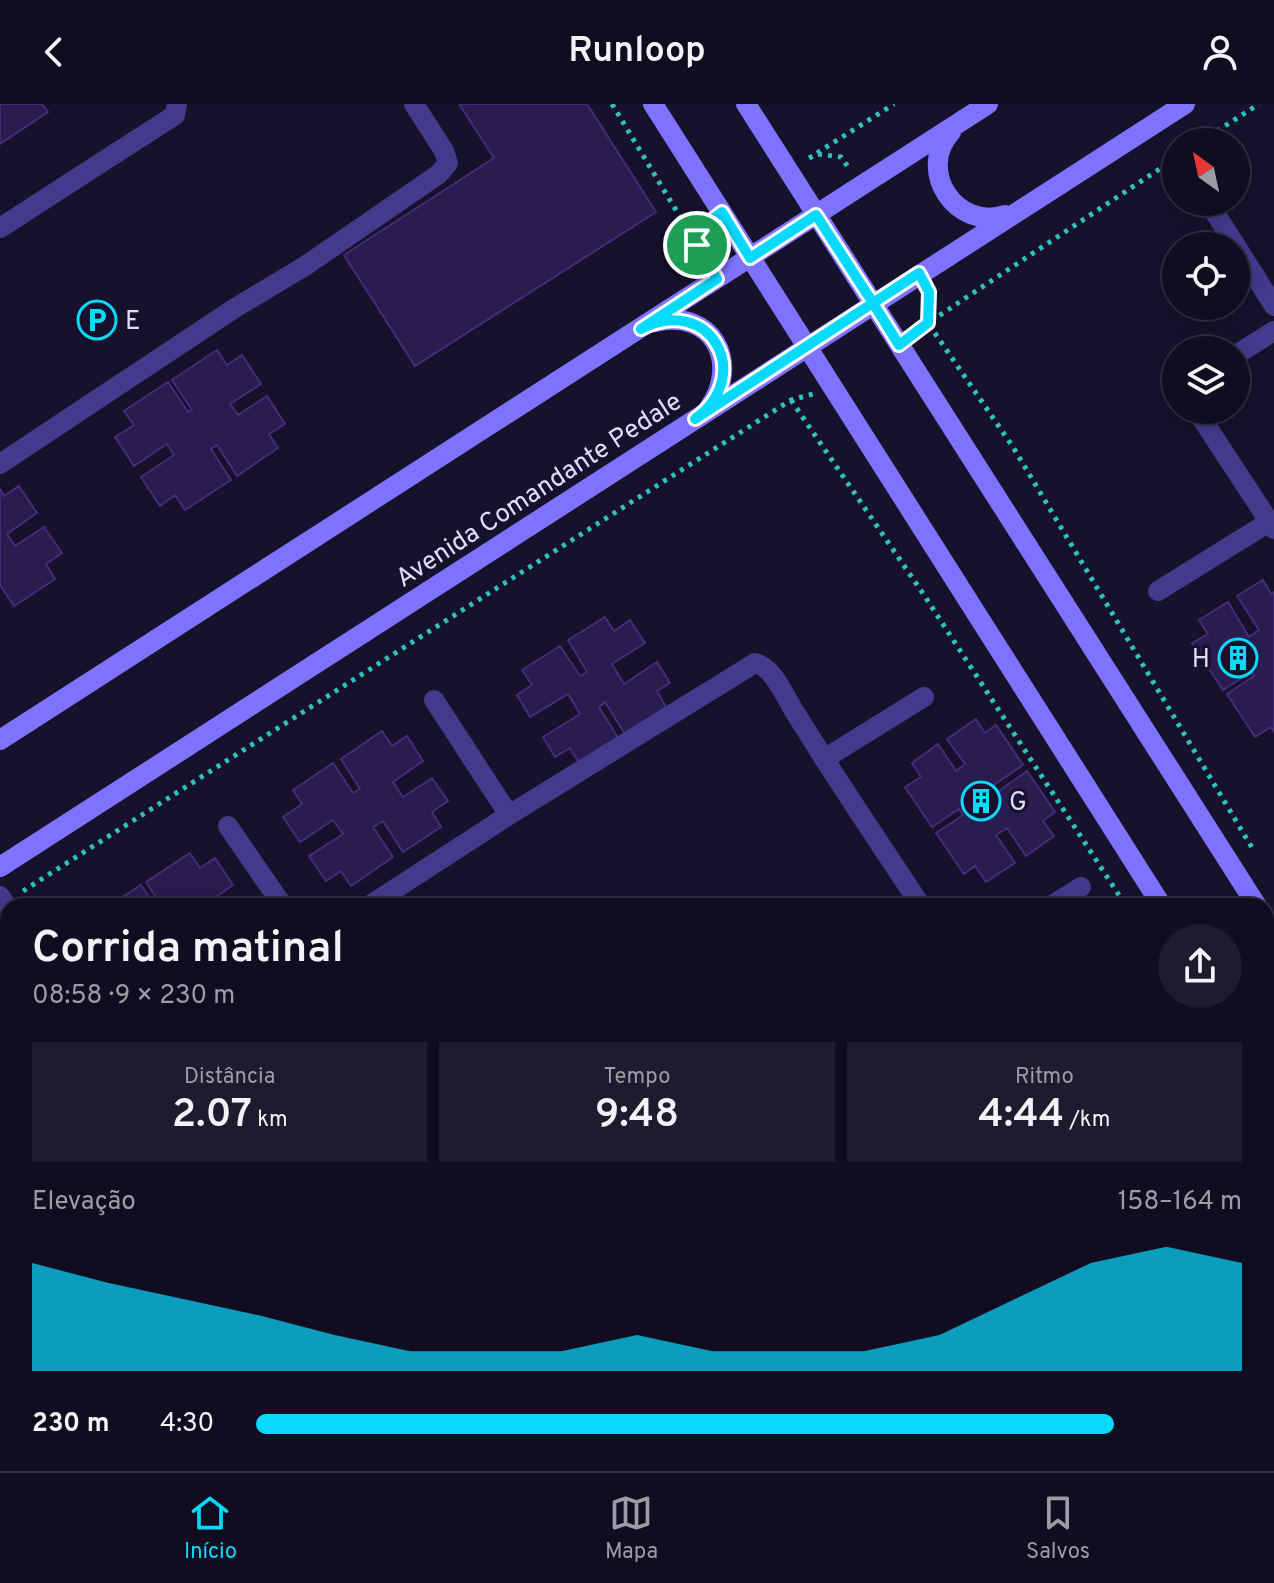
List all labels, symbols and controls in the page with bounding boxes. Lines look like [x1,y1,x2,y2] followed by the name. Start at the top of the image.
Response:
[568,29,706,75] text: Runloop
[32,30,76,74] icon: back
[1198,30,1242,74] icon: person
[1162,128,1250,216] north arrow
[1162,128,1250,424] map controls
[663,211,731,279] pin
[675,223,719,267] icon: arrive
[1162,232,1250,320] button: locate
[76,299,118,341] parking icon: E
[125,306,141,339] place label: E
[1162,336,1250,424] button: layers
[390,386,689,596] street label: Avenida Comandante Pedale
[1217,637,1259,679] building icon: H
[1192,644,1210,677] place label: H
[960,780,1002,822] building icon: G
[1009,787,1027,820] place label: G
[32,922,344,978] text: Corrida matinal
[1158,924,1242,1008] button: share
[32,980,235,1013] text: 08:58 · 9 × 230 m
[184,1064,275,1091] text: Distância
[604,1064,670,1091] text: Tempo
[1015,1064,1074,1091] text: Ritmo
[172,1091,252,1141] text: 2.07
[595,1091,679,1141] text: 9:48
[978,1091,1064,1141] text: 4:44
[252,1107,288,1134] text: km
[1064,1107,1110,1134] text: /km
[32,1186,136,1219] text: Elevação
[1118,1186,1242,1219] text: 158–164 m
[32,1408,109,1441] text: 230 m
[160,1408,214,1441] text: 4:30
[184,1491,237,1566] tab: Início
[605,1491,658,1566] tab: Mapa
[1026,1491,1090,1566] tab: Salvos

